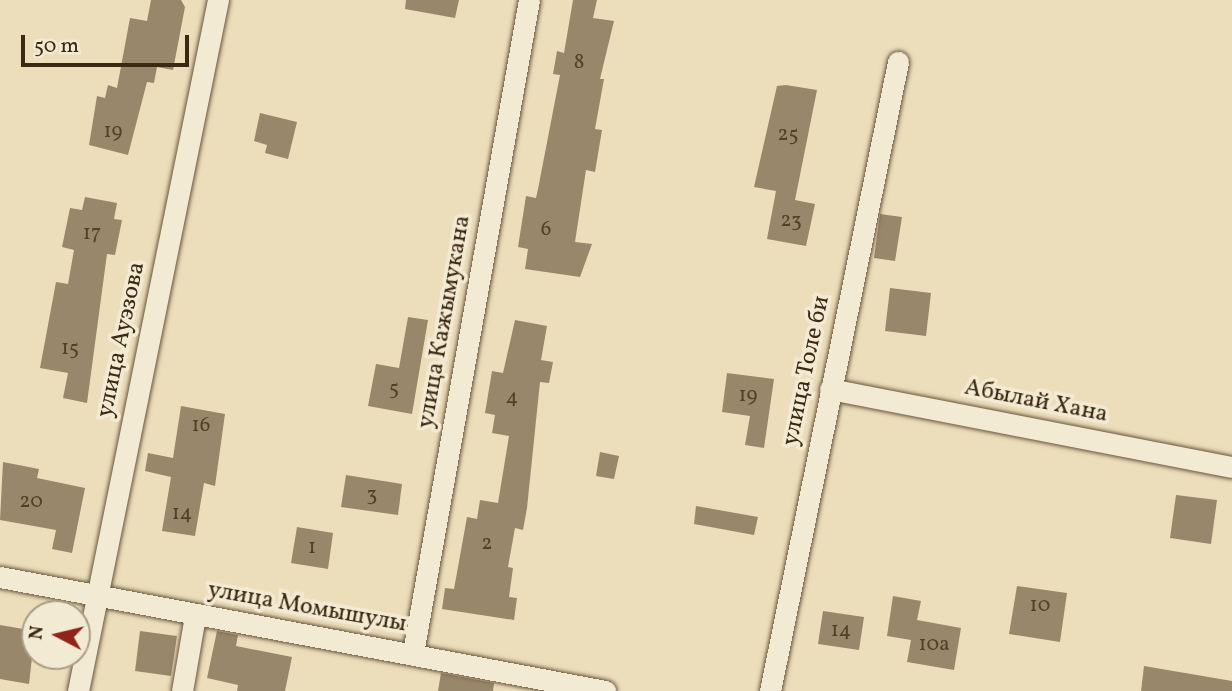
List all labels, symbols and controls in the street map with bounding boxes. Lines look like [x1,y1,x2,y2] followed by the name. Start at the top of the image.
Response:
[24,21,192,65] scale bar
[34,32,79,61] text: 50 m
[574,50,584,76] house number: 8
[103,119,123,145] house number: 19
[777,122,799,148] house number: 25
[780,208,802,234] house number: 23
[412,213,478,431] street label: улица Кажымукана
[541,217,551,243] house number: 6
[83,221,101,247] house number: 17
[91,260,153,420] street label: улица Ауэзова
[777,293,837,449] street label: улица Толе би
[61,336,79,362] house number: 15
[962,374,1110,430] street label: Абылай Хана
[389,376,399,402] house number: 5
[738,383,758,409] house number: 19
[506,385,518,411] house number: 4
[192,413,210,439] house number: 16
[367,482,377,508] house number: 3
[19,489,43,515] house number: 20
[172,501,192,527] house number: 14
[481,531,493,557] house number: 2
[308,535,316,561] house number: 1
[205,576,409,640] street label: улица Момышулы
[1030,593,1050,619] house number: 10
[21,600,91,670] north arrow
[831,618,851,644] house number: 14
[23,624,51,641] text: N
[918,632,950,658] house number: 10а

